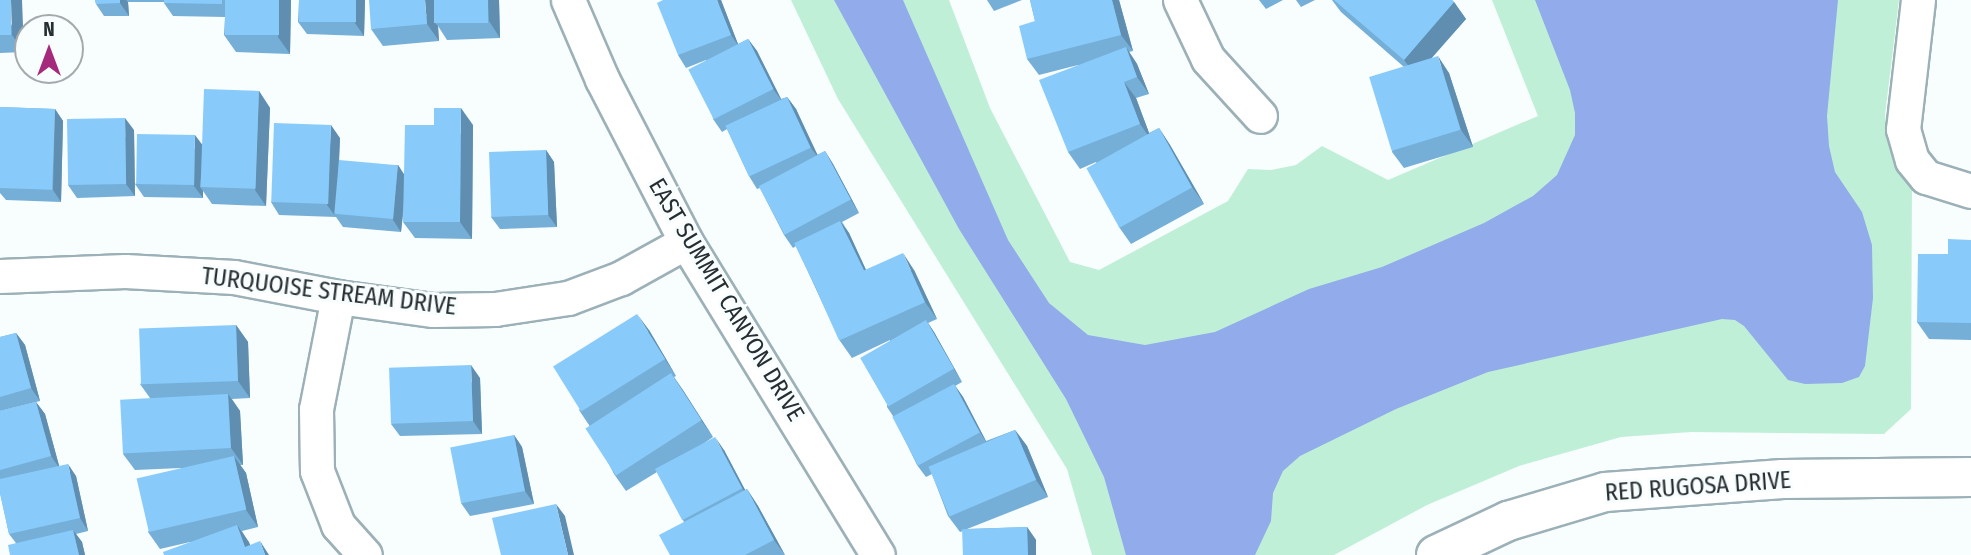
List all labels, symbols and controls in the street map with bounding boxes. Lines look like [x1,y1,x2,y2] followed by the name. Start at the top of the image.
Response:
[14,14,84,84] north arrow
[43,18,55,41] text: N
[642,174,810,426] street label: EAST SUMMIT CANYON DRIVE
[200,262,458,322] street label: TURQUOISE STREAM DRIVE
[1604,466,1792,508] street label: RED RUGOSA DRIVE

